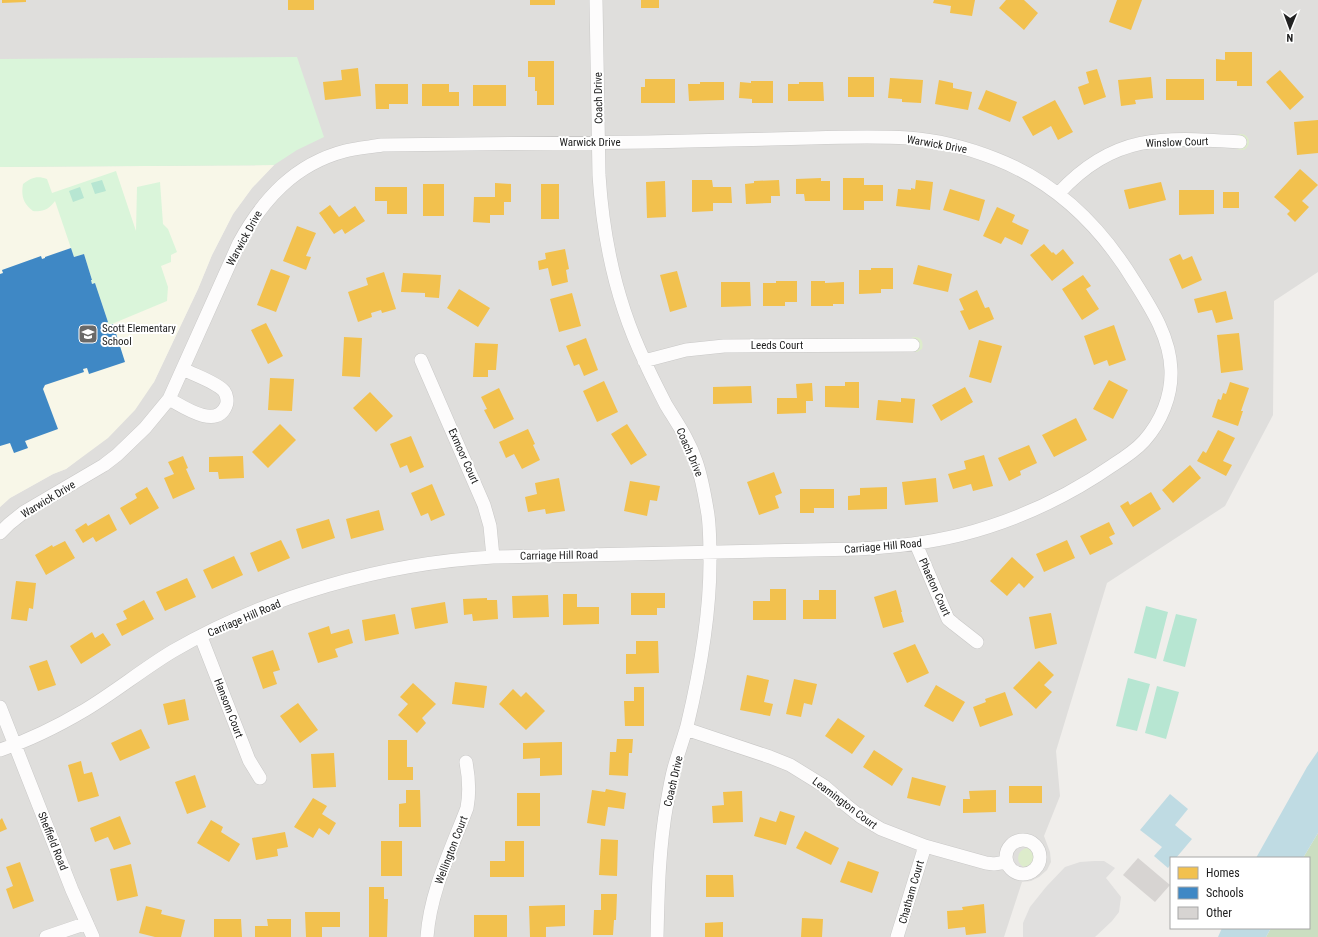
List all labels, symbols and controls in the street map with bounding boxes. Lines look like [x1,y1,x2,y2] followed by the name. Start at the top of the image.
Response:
[1270,8,1310,48] north arrow
[1286,31,1293,44] text: N
[592,72,605,124] street label: Coach Drive
[906,133,968,156] street label: Warwick Drive
[1145,135,1209,150] street label: Winslow Court
[559,136,621,149] street label: Warwick Drive
[224,208,265,268] street label: Warwick Drive
[102,322,176,348] place label: Scott Elementary School
[77,323,99,345] school or university icon: Scott Elementary School
[751,339,803,352] street label: Leeds Court
[446,426,482,486] street label: Exmoor Court
[673,426,706,479] street label: Coach Drive
[19,478,78,521] street label: Warwick Drive
[844,537,923,556] street label: Carriage Hill Road
[520,548,598,563] street label: Carriage Hill Road
[916,556,953,618] street label: Phaeton Court
[206,597,283,640] street label: Carriage Hill Road
[211,677,246,740] street label: Hansom Court
[661,754,686,808] street label: Coach Drive
[810,775,880,832] street label: Leamington Court
[35,810,70,872] street label: Sheffield Road
[432,814,470,886] street label: Wellington Court
[1170,857,1310,929] legend
[896,859,927,925] street label: Chatham Court
[1206,866,1240,880] text: Homes
[1206,886,1244,900] text: Schools
[1206,906,1232,920] text: Other

